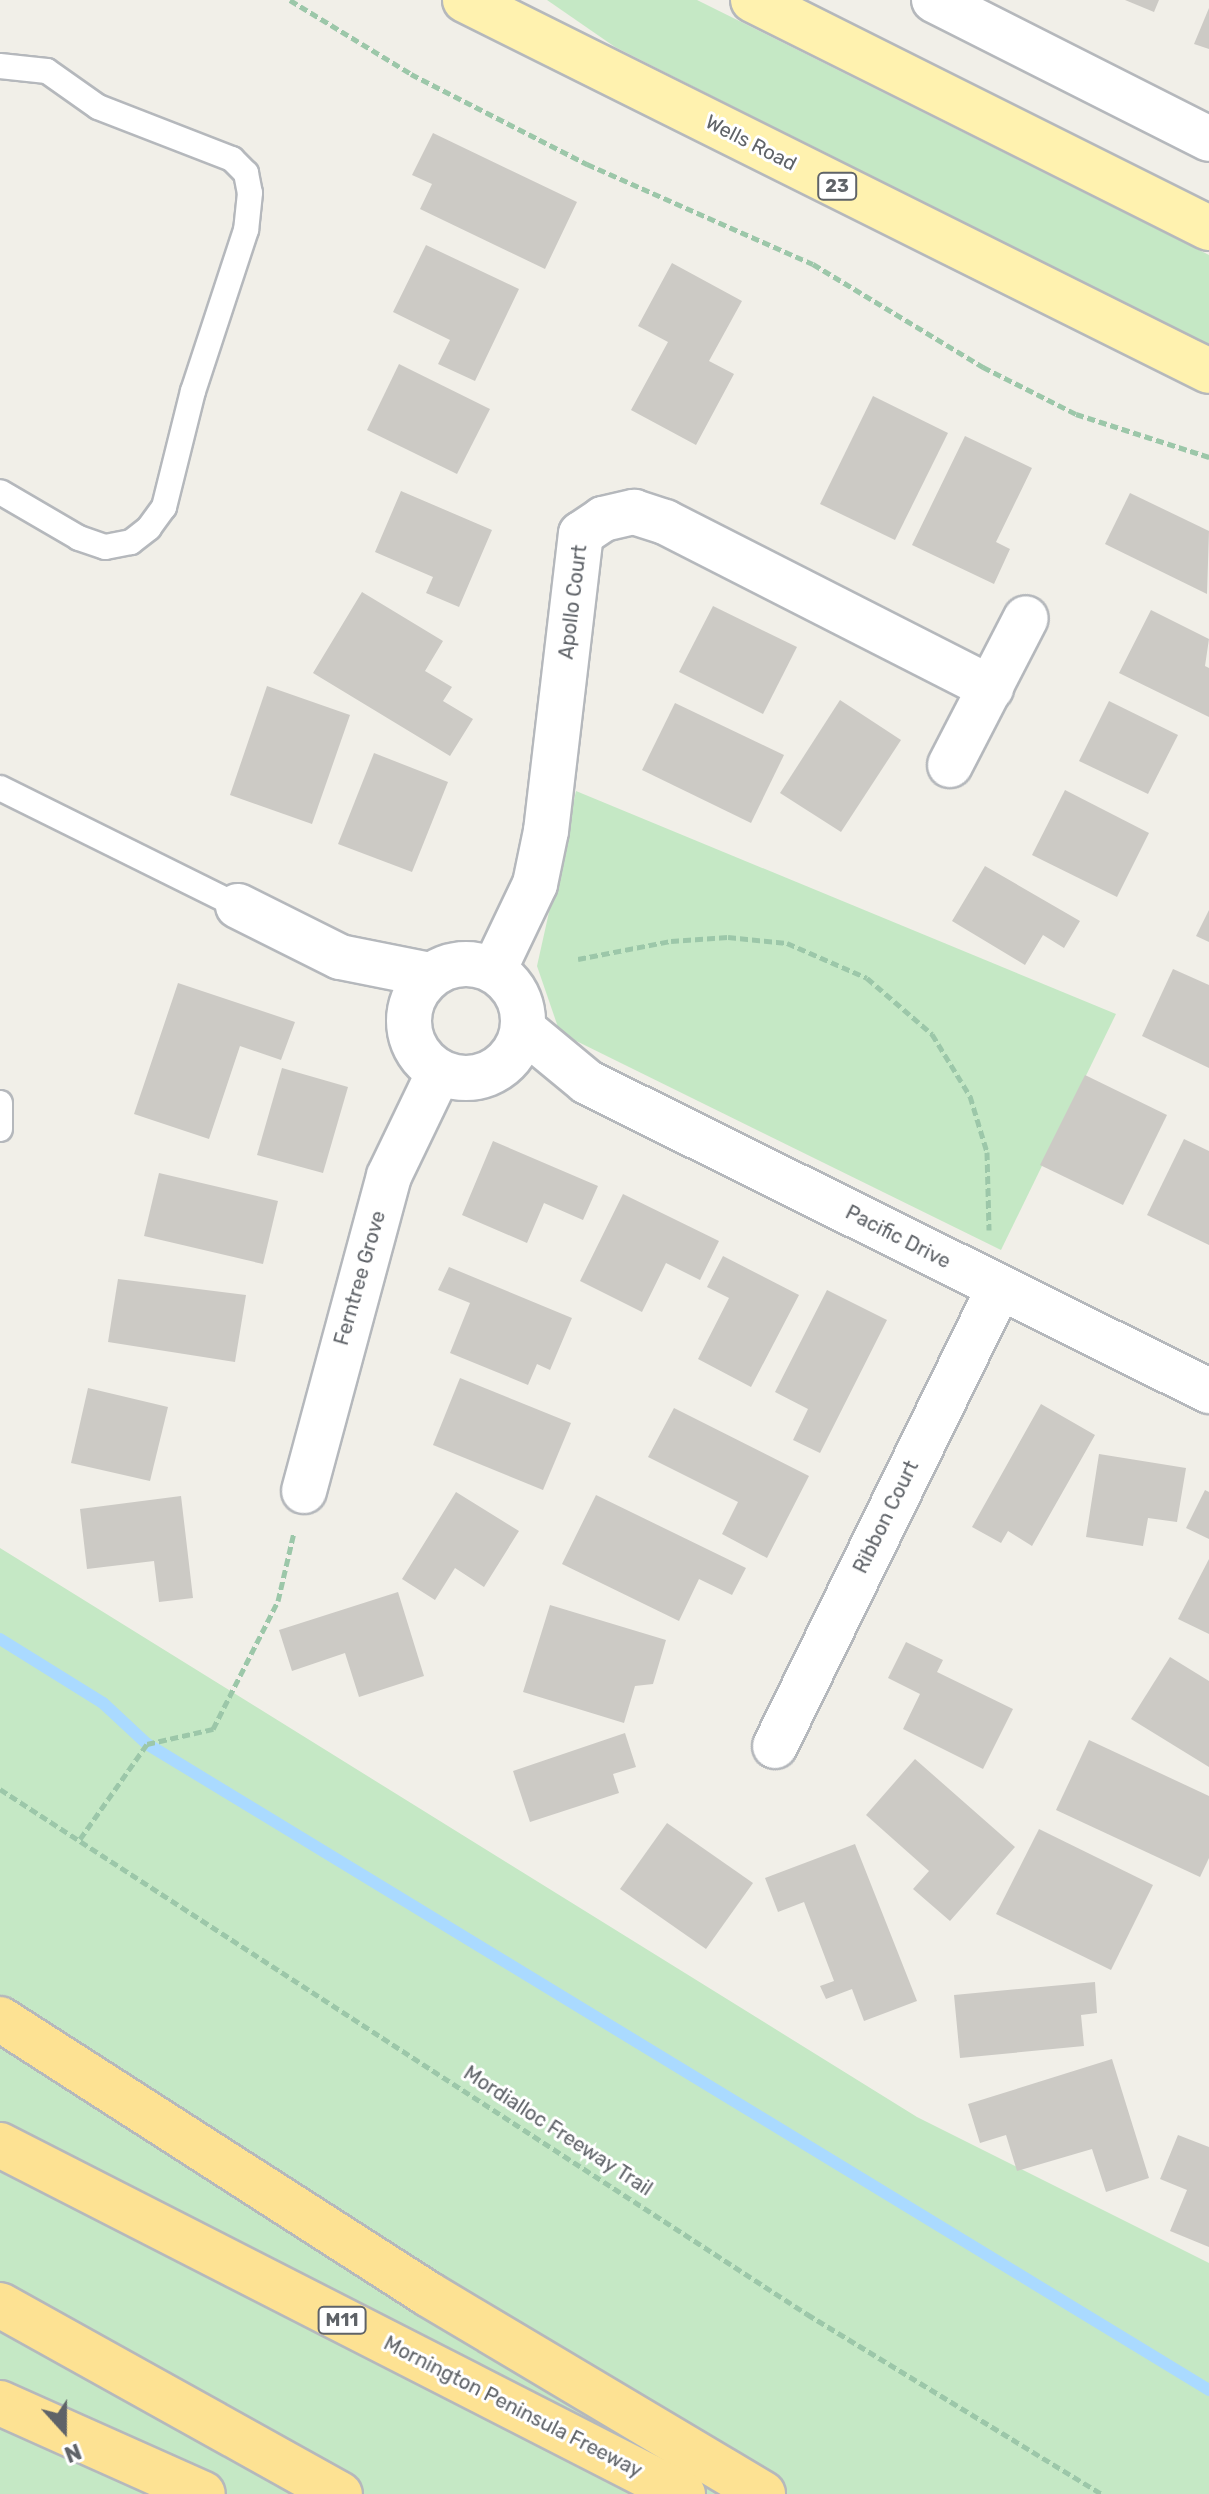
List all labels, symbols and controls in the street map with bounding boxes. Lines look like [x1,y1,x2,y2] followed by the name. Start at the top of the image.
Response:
[701,110,801,176] street label: Wells Road
[817,172,857,200] road number: 23
[554,543,592,661] street label: Apollo Court
[841,1200,955,1274] street label: Pacific Drive
[329,1208,391,1348] street label: Ferntree Grove
[848,1457,924,1577] street label: Ribbon Court
[459,2061,657,2201] street label: Mordialloc Freeway Trail
[316,2306,368,2334] road number: M11
[380,2331,646,2483] street label: Mornington Peninsula Freeway
[24,2390,104,2470] north arrow
[61,2437,85,2468] text: N

